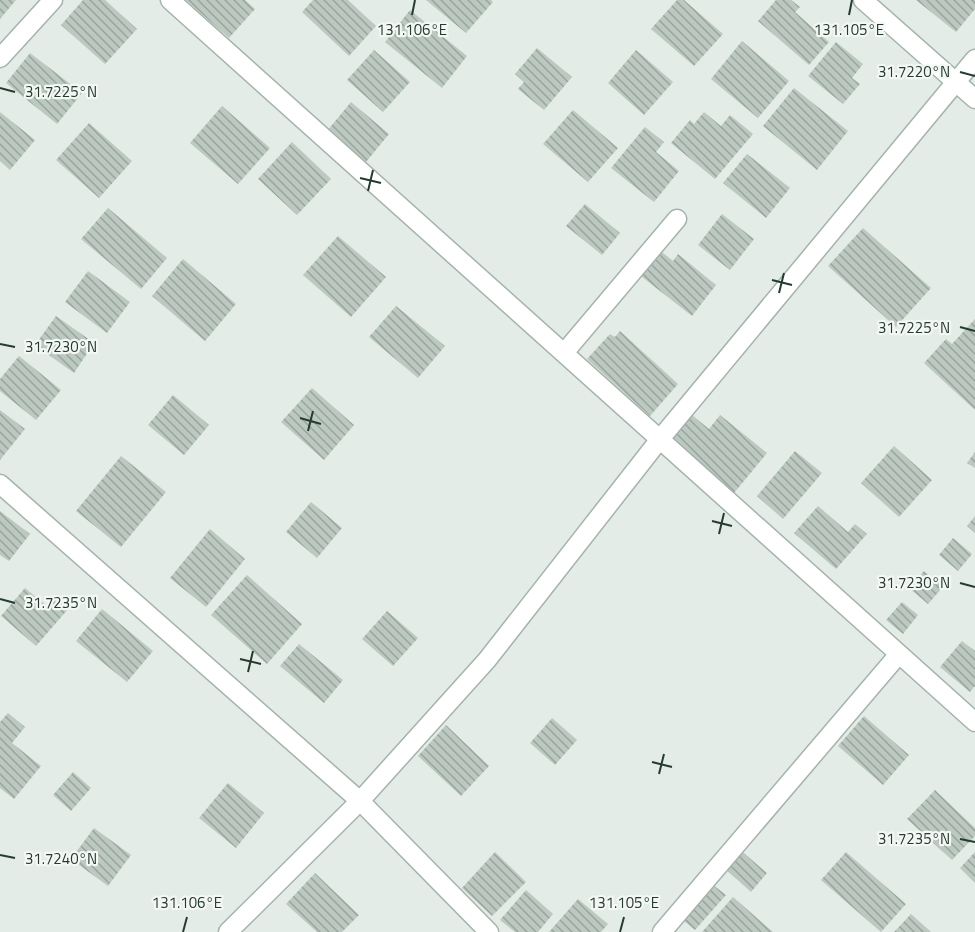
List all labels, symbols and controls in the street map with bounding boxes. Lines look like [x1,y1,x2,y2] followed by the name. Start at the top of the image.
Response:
[377,18,447,41] text: 131.106°E
[814,18,884,41] text: 131.105°E
[878,60,950,83] text: 31.7220°N
[25,80,97,103] text: 31.7225°N
[878,316,950,339] text: 31.7225°N
[25,335,97,358] text: 31.7230°N
[878,571,950,594] text: 31.7230°N
[25,591,97,614] text: 31.7235°N
[878,827,950,850] text: 31.7235°N
[25,847,97,870] text: 31.7240°N
[152,891,222,914] text: 131.106°E
[589,891,659,914] text: 131.105°E

